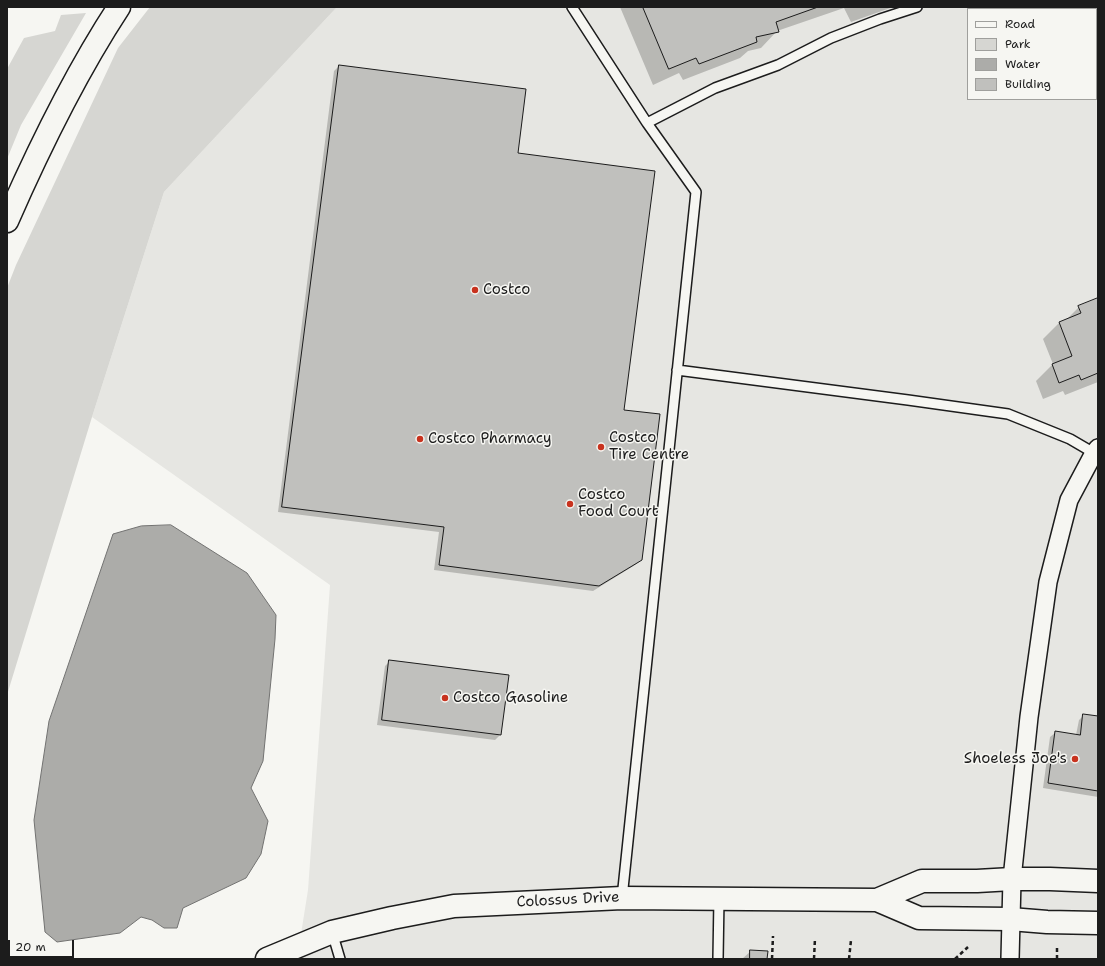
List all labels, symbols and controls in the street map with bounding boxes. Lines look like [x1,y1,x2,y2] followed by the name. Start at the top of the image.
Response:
[967,8,1097,100] legend
[1005,16,1035,32] text: Road
[1005,36,1031,52] text: Park
[1005,56,1040,72] text: Water
[1005,76,1051,92] text: Building
[483,281,530,299] place label: Costco
[470,285,480,295] marker: Costco
[609,429,689,464] place label: Costco Tire Centre
[428,430,552,448] place label: Costco Pharmacy
[415,434,425,444] marker: Costco Pharmacy
[596,442,606,452] marker: Costco Tire Centre
[578,486,658,521] place label: Costco Food Court
[565,499,575,509] marker: Costco Food Court
[453,689,568,707] place label: Costco Gasoline
[440,693,450,703] marker: Costco Gasoline
[964,750,1067,768] place label: Shoeless Joe's
[1070,754,1080,764] marker: Shoeless Joe's
[516,888,620,912] street label: Colossus Drive
[10,932,76,958] scale bar
[15,939,46,955] text: 20 m

